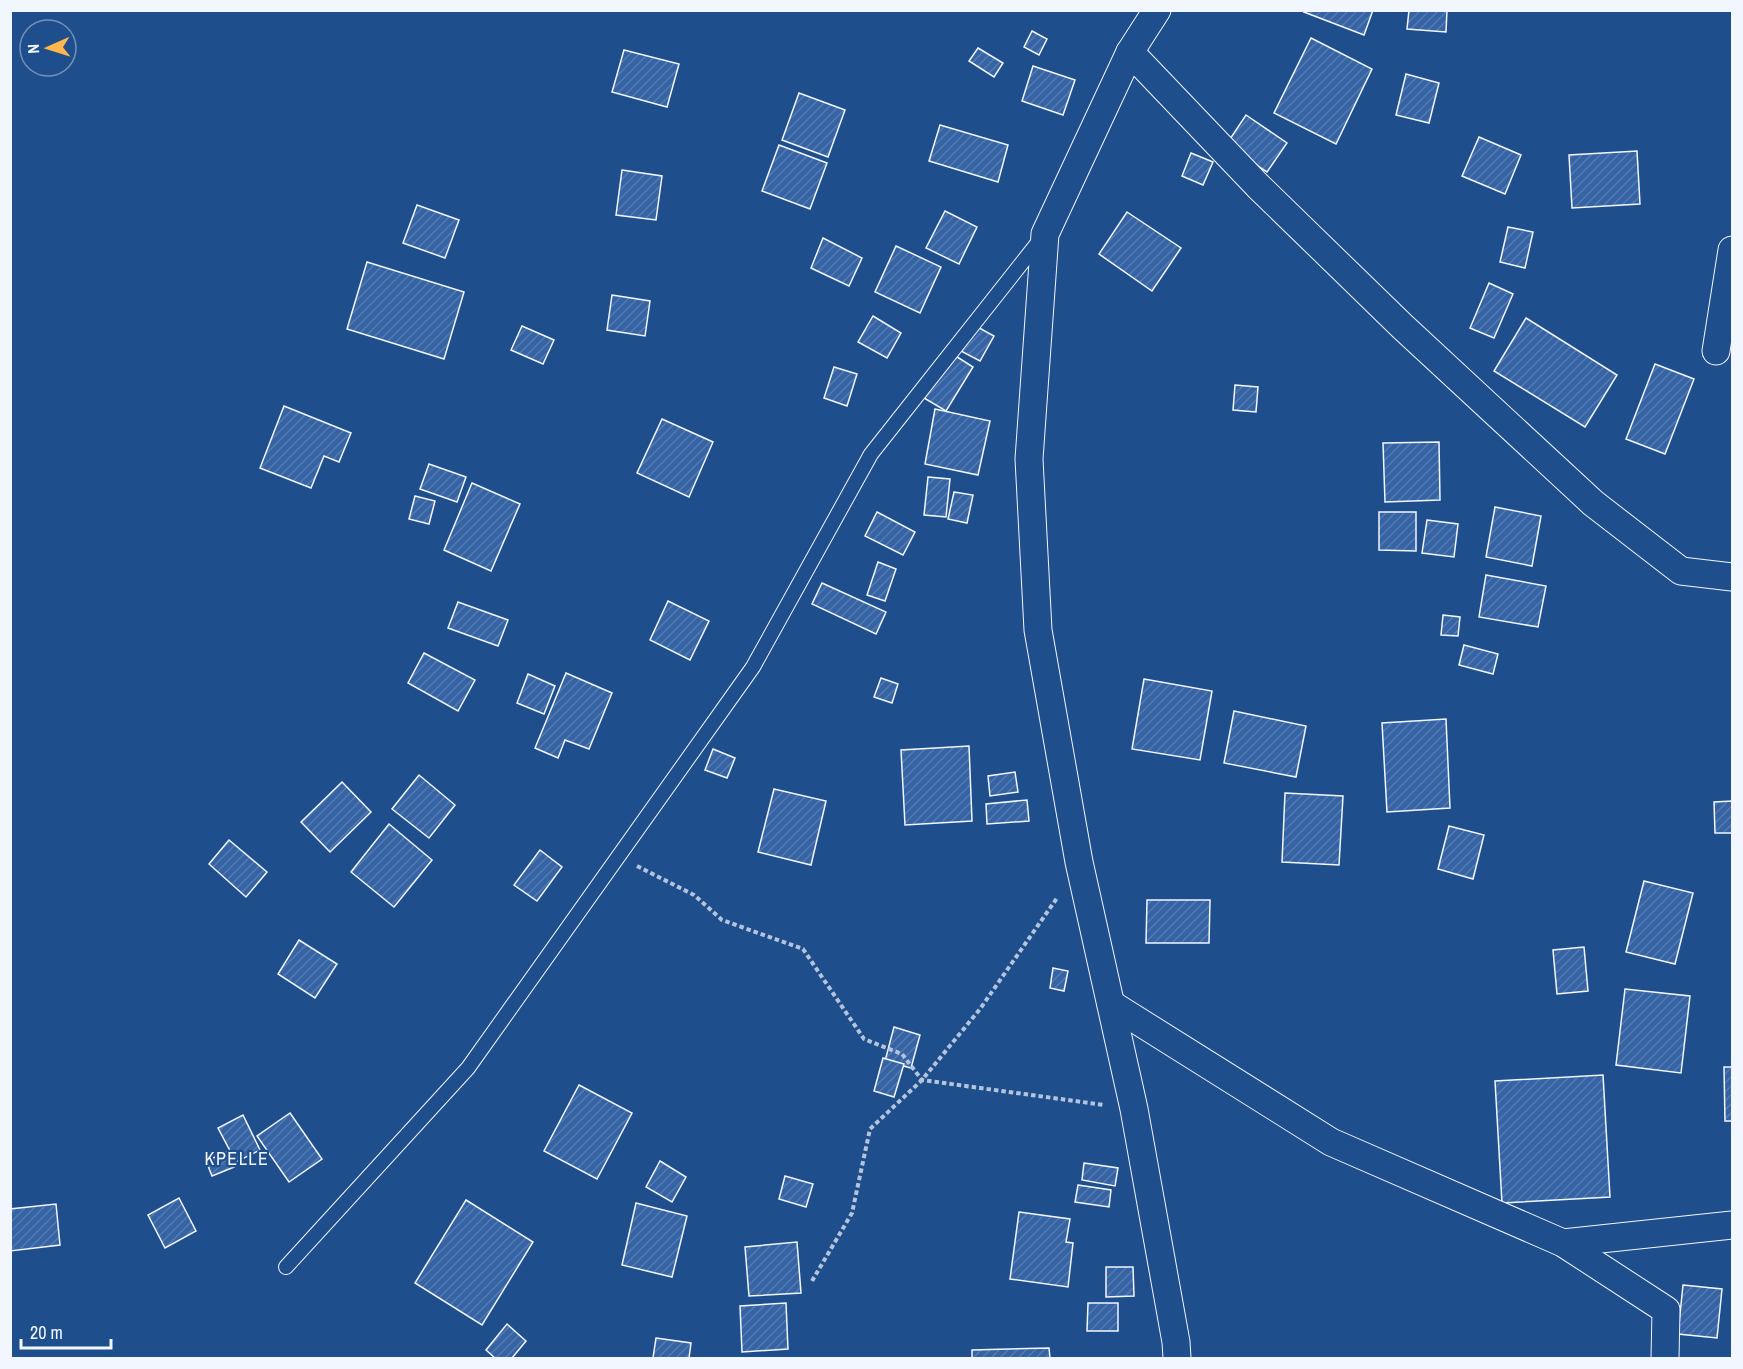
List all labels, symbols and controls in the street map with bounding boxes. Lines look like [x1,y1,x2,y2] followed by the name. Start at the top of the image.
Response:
[18,18,78,78] north arrow
[22,43,44,54] text: N
[205,1146,269,1171] district label: KPELLE
[21,1312,111,1350] scale bar
[30,1320,63,1345] text: 20 m

